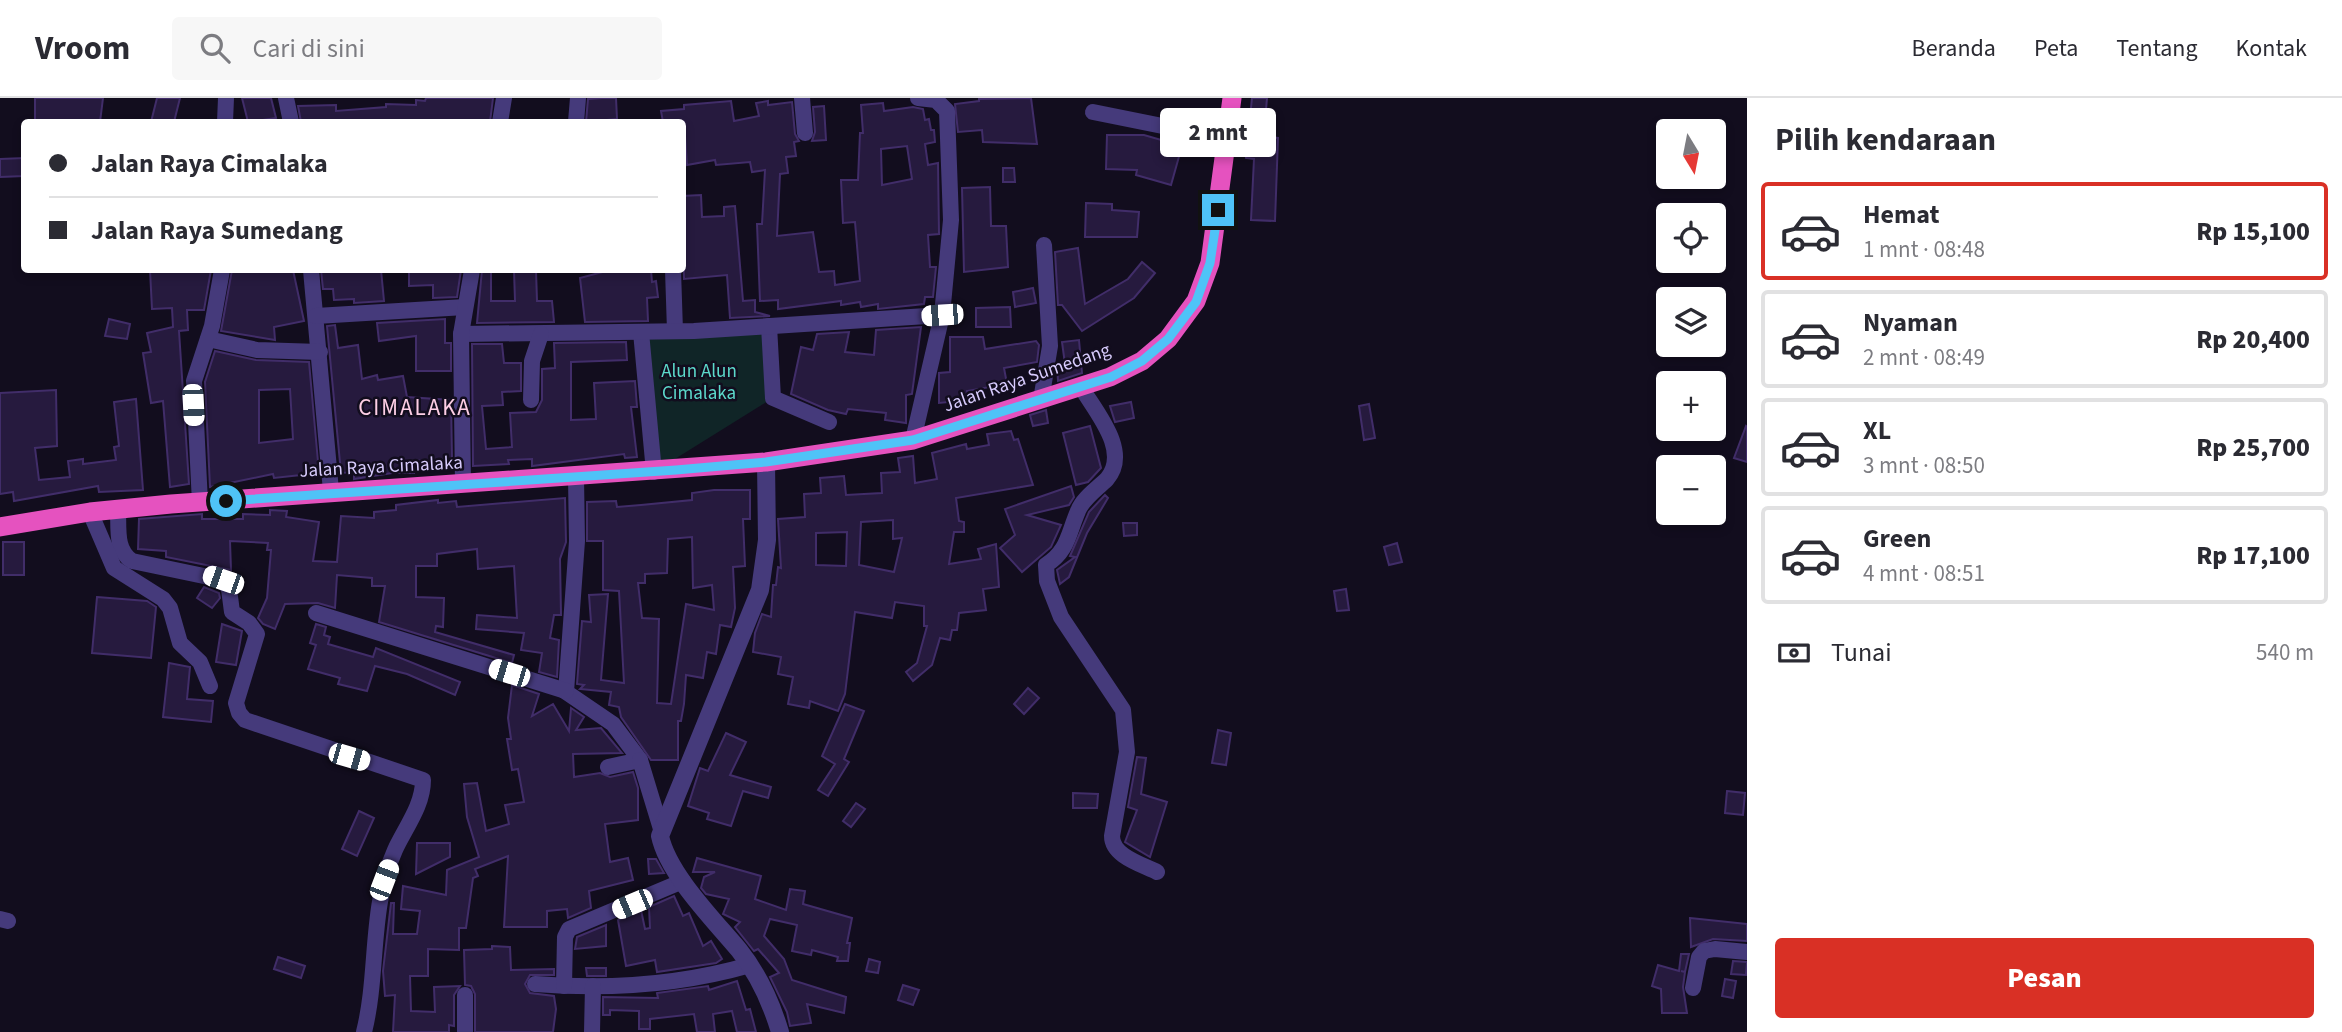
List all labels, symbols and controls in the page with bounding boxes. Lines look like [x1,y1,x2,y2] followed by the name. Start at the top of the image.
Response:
[172,17,662,80] search box
[35,25,130,72] text: Vroom
[196,29,234,67] icon: search
[252,30,365,67] text: Cari di sini
[1912,31,1996,66] text: Beranda
[2034,31,2078,66] text: Peta
[2116,31,2198,66] text: Tentang
[2236,31,2307,66] text: Kontak
[1160,108,1276,158] callout: 2 mnt
[1189,116,1248,149] text: 2 mnt
[1775,117,1996,163] text: Pilih kendaraan
[1656,119,1726,189] north arrow
[1656,119,1726,525] map controls
[91,145,328,182] text: Jalan Raya Cimalaka
[1202,194,1234,226] route end
[1863,196,1939,233] text: Hemat
[1779,200,1842,263] icon: car
[1656,203,1726,273] button: locate
[91,212,343,249] text: Jalan Raya Sumedang
[2196,213,2310,250] text: Rp 15,100
[1863,233,1985,266] text: 1 mnt · 08:48
[1656,287,1726,357] button: layers
[921,303,964,327] car
[1863,304,1958,341] text: Nyaman
[1779,308,1842,371] icon: car
[2196,321,2310,358] text: Rp 20,400
[940,337,1115,419] street label: Jalan Raya Sumedang
[1863,341,1985,374] text: 2 mnt · 08:49
[661,358,737,407] park label: Alun Alun Cimalaka
[1656,371,1726,441] button: +
[182,383,205,427] car
[358,391,472,424] district label: CIMALAKA
[1863,412,1891,449] text: XL
[1779,416,1842,479] icon: car
[2196,429,2310,466] text: Rp 25,700
[299,449,463,485] street label: Jalan Raya Cimalaka
[1863,449,1985,482] text: 3 mnt · 08:50
[1656,455,1726,525] button: −
[210,485,242,517] route start
[1863,520,1931,557] text: Green
[1779,524,1842,587] icon: car
[2196,537,2310,574] text: Rp 17,100
[1863,557,1985,590] text: 4 mnt · 08:51
[200,563,247,597] car
[1775,634,1813,672] icon: cash
[1831,634,1892,671] text: Tunai
[2256,636,2314,669] text: 540 m
[486,657,533,689] car
[326,741,373,773] car
[367,857,402,903] car
[609,886,656,922] car
[1775,938,2314,1018] button: Pesan

